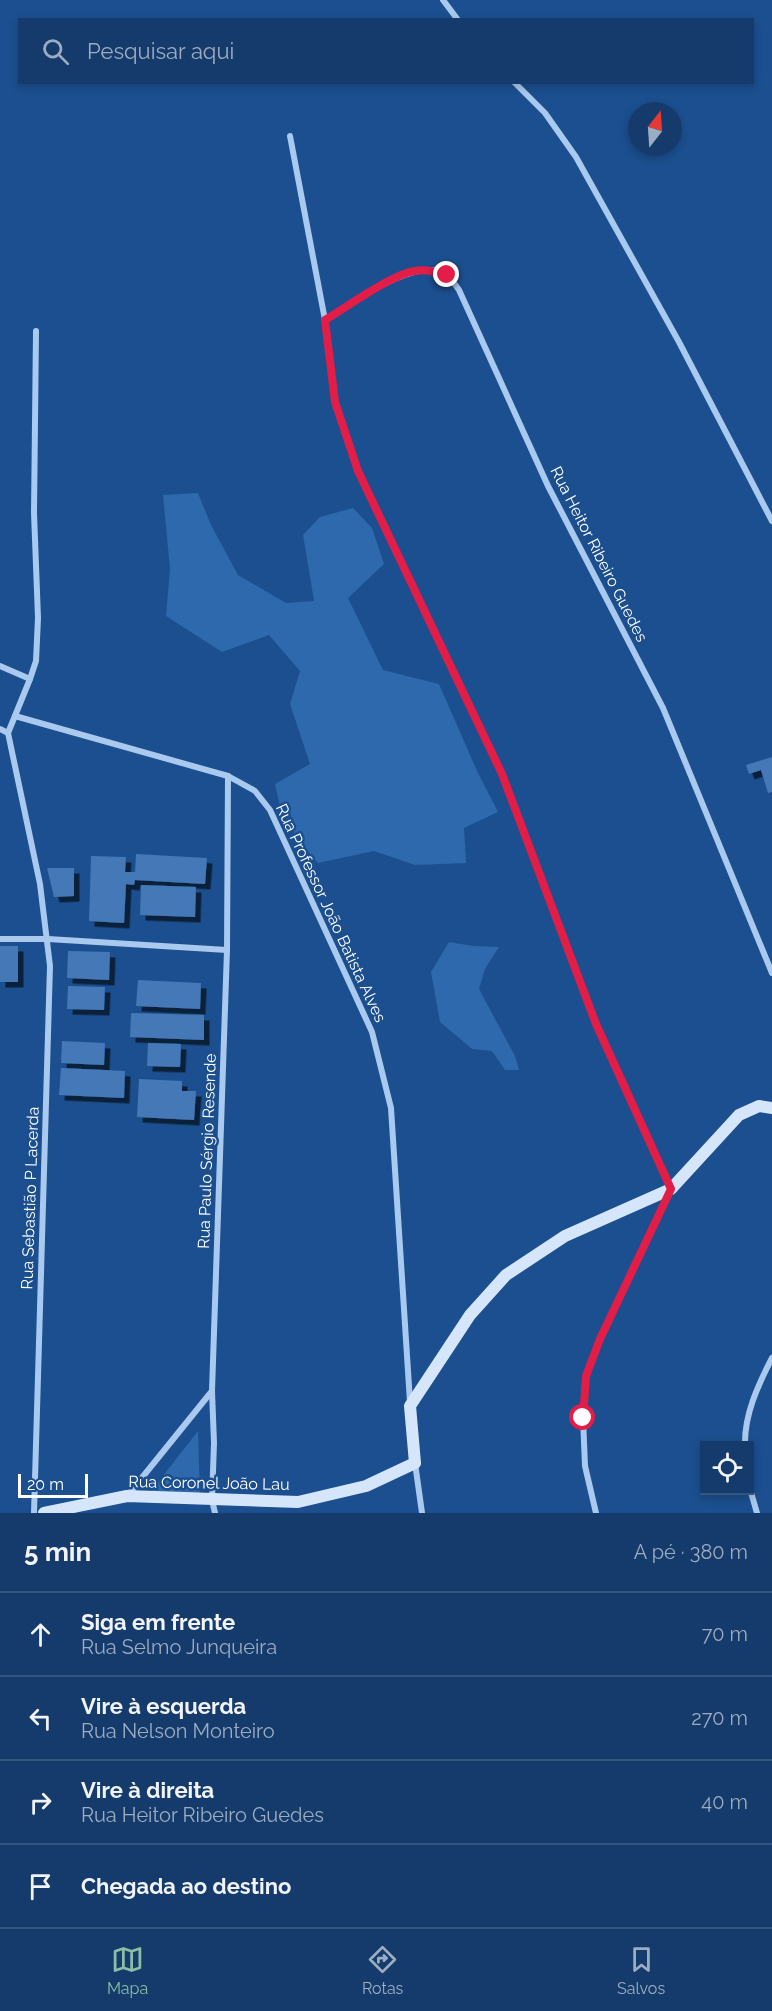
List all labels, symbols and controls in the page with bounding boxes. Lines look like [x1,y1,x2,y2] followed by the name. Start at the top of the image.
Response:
[18,18,754,84] search box
[39,35,72,68] icon: search
[87,38,234,64] text: Pesquisar aqui
[628,102,682,156] north arrow
[433,261,459,287] route end
[546,463,652,645] street label: Rua Heitor Ribeiro Guedes
[272,801,390,1025] street label: Rua Professor João Batista Alves
[194,1053,220,1249] street label: Rua Paulo Sérgio Resende
[17,1106,43,1290] street label: Rua Sebastião P Lacerda
[569,1404,595,1430] route start
[700,1441,754,1495] map controls
[700,1441,754,1495] button: locate
[18,1471,88,1498] scale bar
[128,1472,290,1494] street label: Rua Coronel João Lau
[27,1475,64,1494] text: 20 m
[24,1537,91,1567] text: 5 min
[634,1540,748,1564] text: A pé · 380 m
[81,1609,235,1635] text: Siga em frente
[24,1618,57,1651] icon: ahead
[702,1622,748,1646] text: 70 m
[81,1635,277,1659] text: Rua Selmo Junqueira
[81,1693,246,1719] text: Vire à esquerda
[24,1702,57,1735] icon: left
[691,1706,748,1730] text: 270 m
[81,1719,275,1743] text: Rua Nelson Monteiro
[81,1777,214,1803] text: Vire à direita
[24,1786,57,1819] icon: right
[701,1790,748,1814] text: 40 m
[81,1803,324,1827] text: Rua Heitor Ribeiro Guedes
[24,1870,57,1903] icon: arrive
[81,1873,291,1899] text: Chegada ao destino
[107,1943,148,1998] tab: Mapa
[362,1943,403,1998] tab: Rotas
[617,1943,665,1998] tab: Salvos

